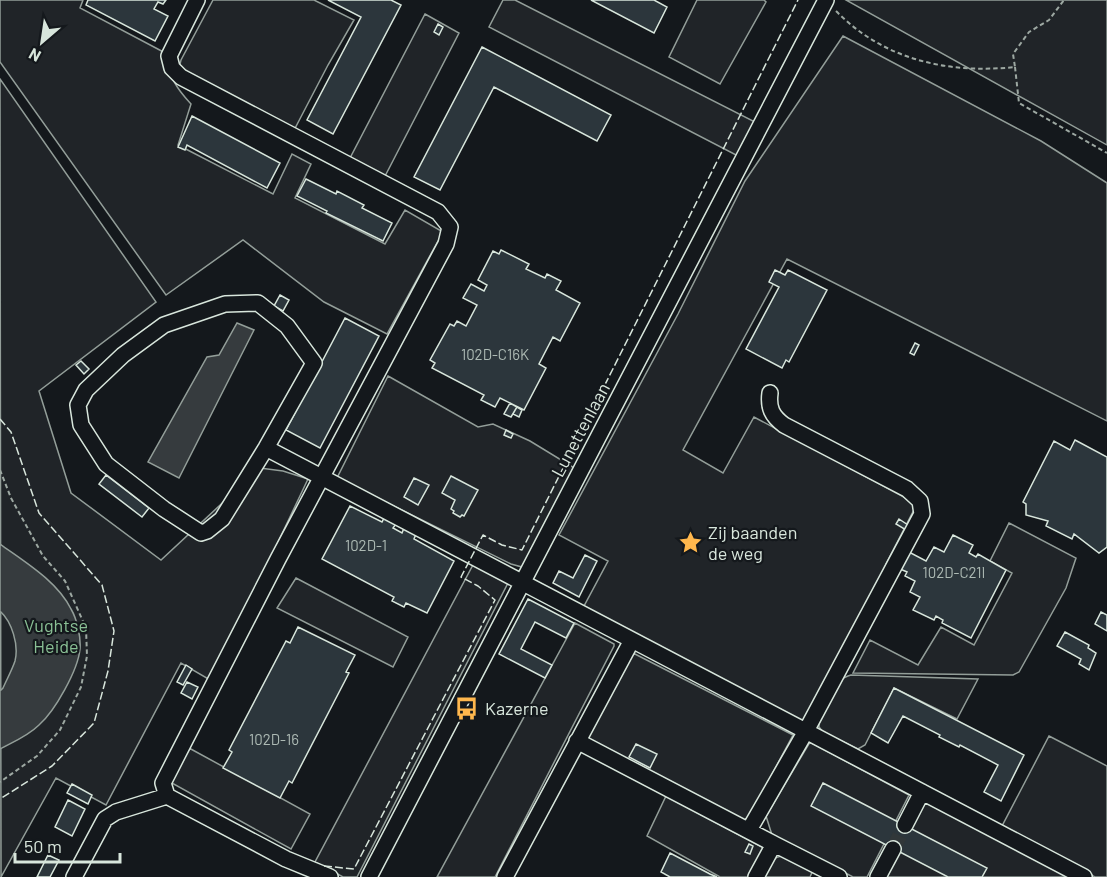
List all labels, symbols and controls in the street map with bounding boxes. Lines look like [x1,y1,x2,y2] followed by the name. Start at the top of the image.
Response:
[12,12,72,72] north arrow
[25,45,44,66] text: N
[461,345,529,363] house number: 102D-C16K
[546,379,614,480] street label: Lunettenlaan
[708,521,797,564] place label: Zij baanden de weg
[677,530,703,556] place icon: Zij baanden de weg
[345,536,387,554] house number: 102D-1
[922,563,986,581] house number: 102D-C21I
[24,614,88,657] park label: Vughtse Heide
[454,696,480,722] bus stop icon: Kazerne
[485,697,549,719] place label: Kazerne
[249,730,299,748] house number: 102D-16
[15,826,120,864] scale bar
[24,835,62,857] text: 50 m

